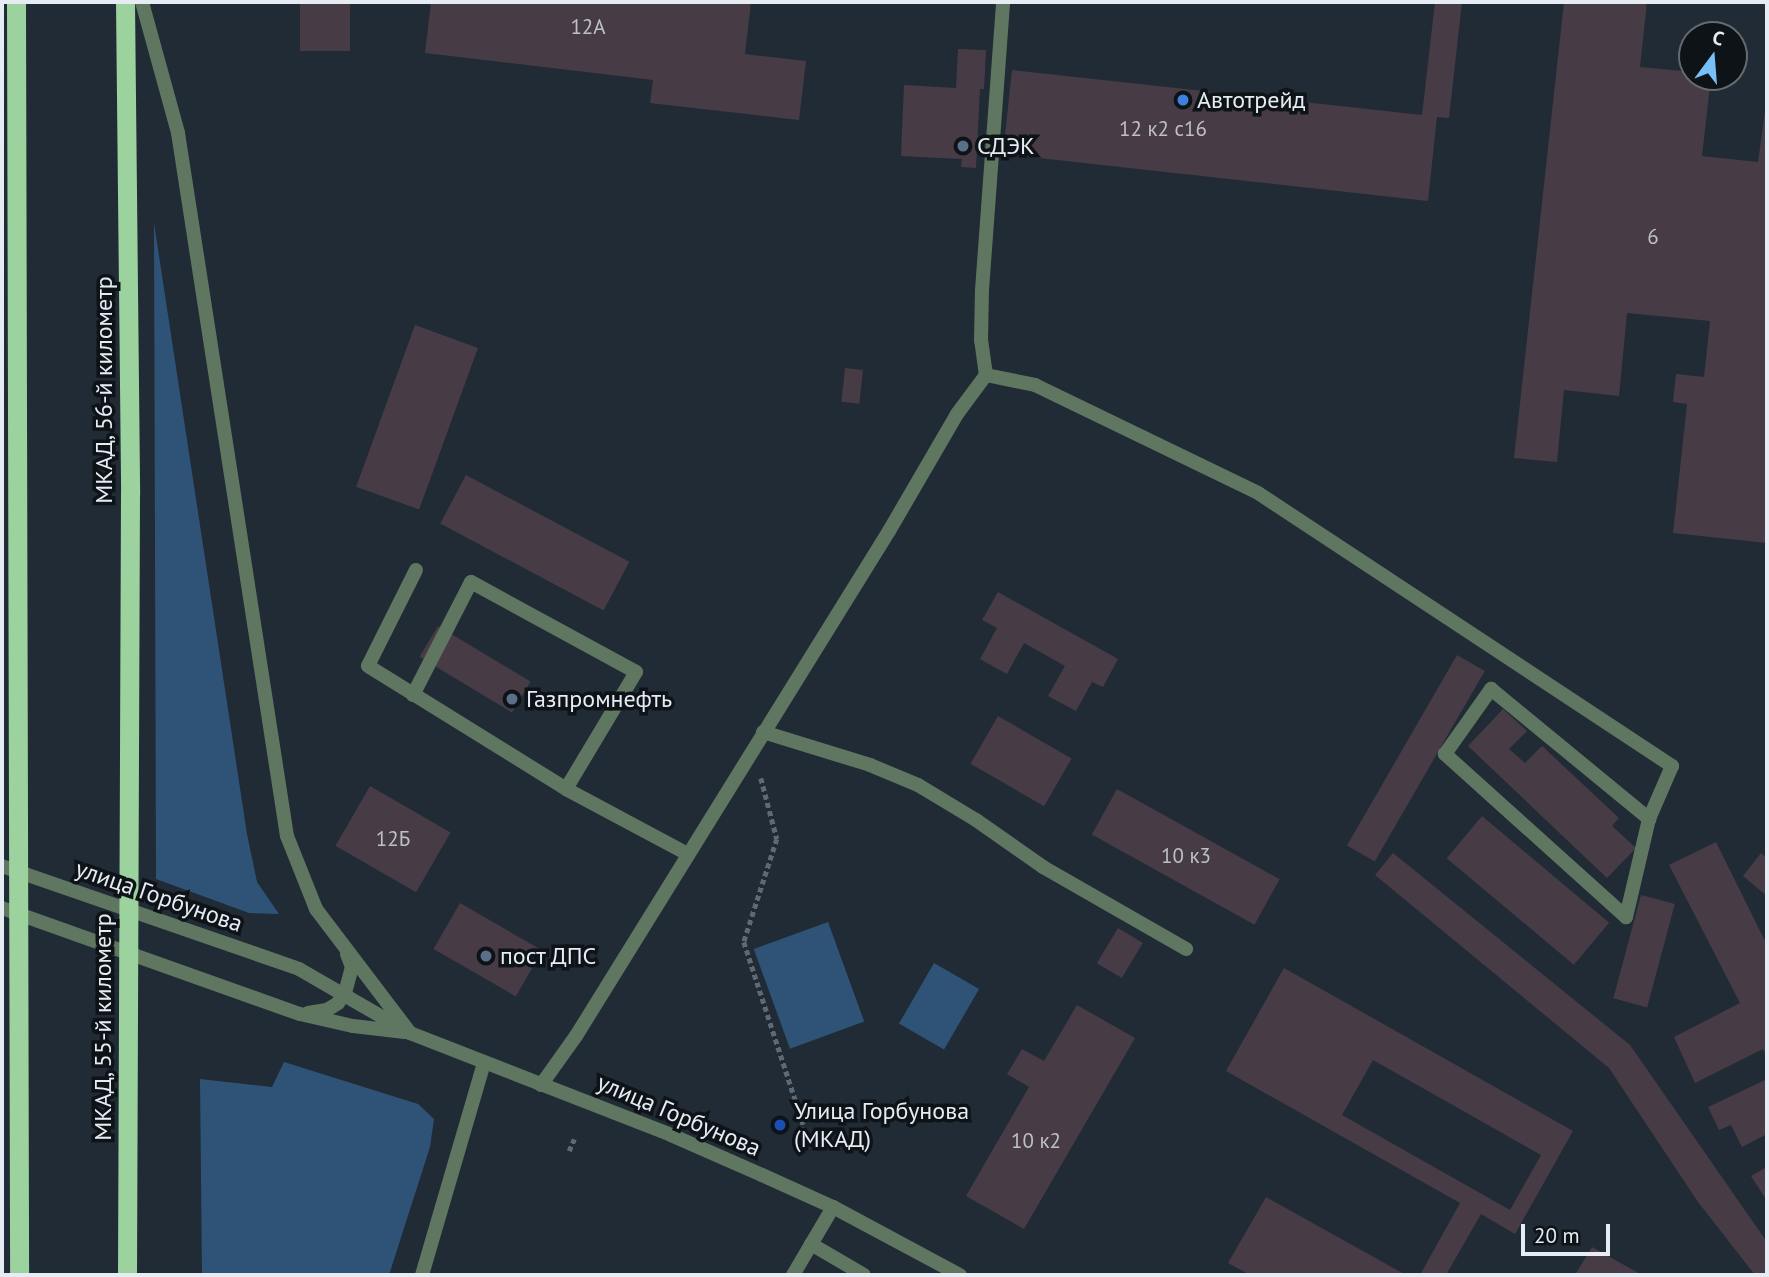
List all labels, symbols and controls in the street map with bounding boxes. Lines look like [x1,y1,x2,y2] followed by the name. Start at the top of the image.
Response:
[570,14,606,40] house number: 12А
[1678,21,1748,91] north arrow
[1710,25,1727,51] text: С
[1197,86,1305,114] place label: Автотрейд
[1175,92,1191,108] marker: Автотрейд
[1119,116,1207,142] house number: 12 к2 с16
[977,132,1035,160] place label: СДЭК
[955,138,971,154] marker: СДЭК
[1647,224,1659,250] house number: 6
[90,275,118,505] street label: МКАД, 56-й километр
[526,685,672,713] place label: Газпромнефть
[504,691,520,707] marker: Газпромнефть
[376,826,410,852] house number: 12Б
[1161,843,1211,869] house number: 10 к3
[72,854,246,938] street label: улица Горбунова
[89,912,117,1142] street label: МКАД, 55-й километр
[500,942,598,970] place label: пост ДПС
[478,948,494,964] marker: пост ДПС
[593,1068,765,1162] street label: улица Горбунова
[794,1097,969,1153] place label: Улица Горбунова (МКАД)
[772,1117,788,1133] marker: Улица Горбунова (МКАД)
[1011,1128,1061,1154] house number: 10 к2
[1524,1210,1613,1254] scale bar
[1534,1222,1580,1249] text: 20 m

